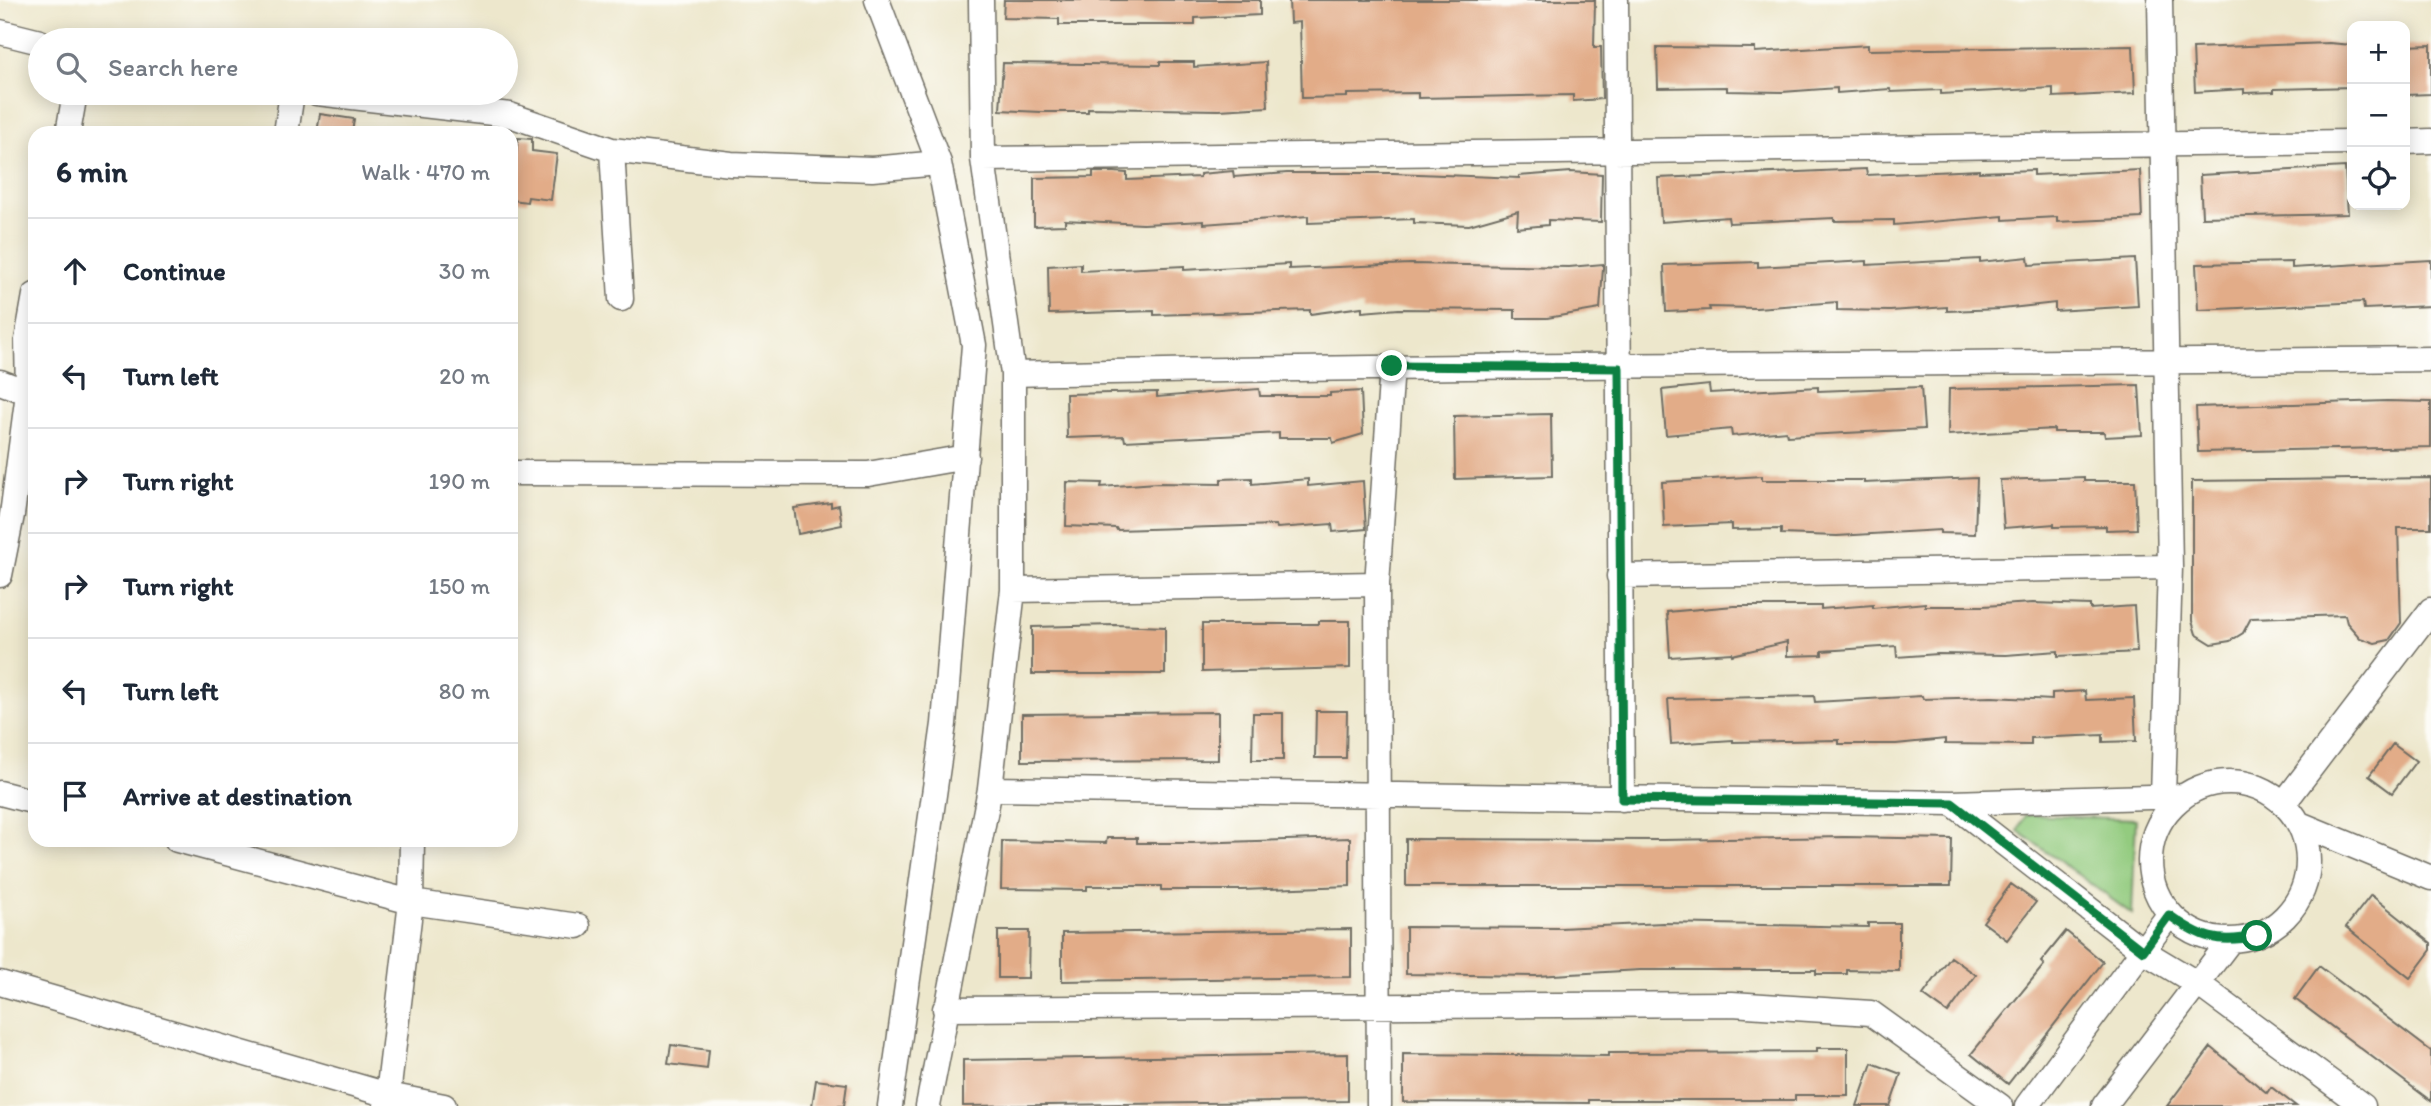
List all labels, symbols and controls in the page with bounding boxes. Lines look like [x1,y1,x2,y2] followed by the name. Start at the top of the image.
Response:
[2347,21,2410,210] map controls
[2347,21,2410,84] button: +
[28,28,518,105] search box
[52,48,90,86] icon: search
[108,51,238,83] text: Search here
[2347,84,2410,147] button: −
[2347,147,2410,210] button: locate
[56,153,128,190] text: 6 min
[361,158,490,186] text: Walk · 470 m
[56,252,94,290] icon: ahead
[123,255,226,287] text: Continue
[439,257,490,285] text: 30 m
[1376,350,1407,381] route end
[56,357,94,395] icon: left
[123,360,219,392] text: Turn left
[439,362,490,390] text: 20 m
[56,462,94,500] icon: right
[123,465,234,497] text: Turn right
[429,467,490,495] text: 190 m
[56,567,94,605] icon: right
[123,570,234,602] text: Turn right
[429,572,490,600] text: 150 m
[56,672,94,710] icon: left
[123,675,219,707] text: Turn left
[439,677,490,705] text: 80 m
[56,777,94,815] icon: arrive
[123,780,352,812] text: Arrive at destination
[2241,920,2272,951] route start

